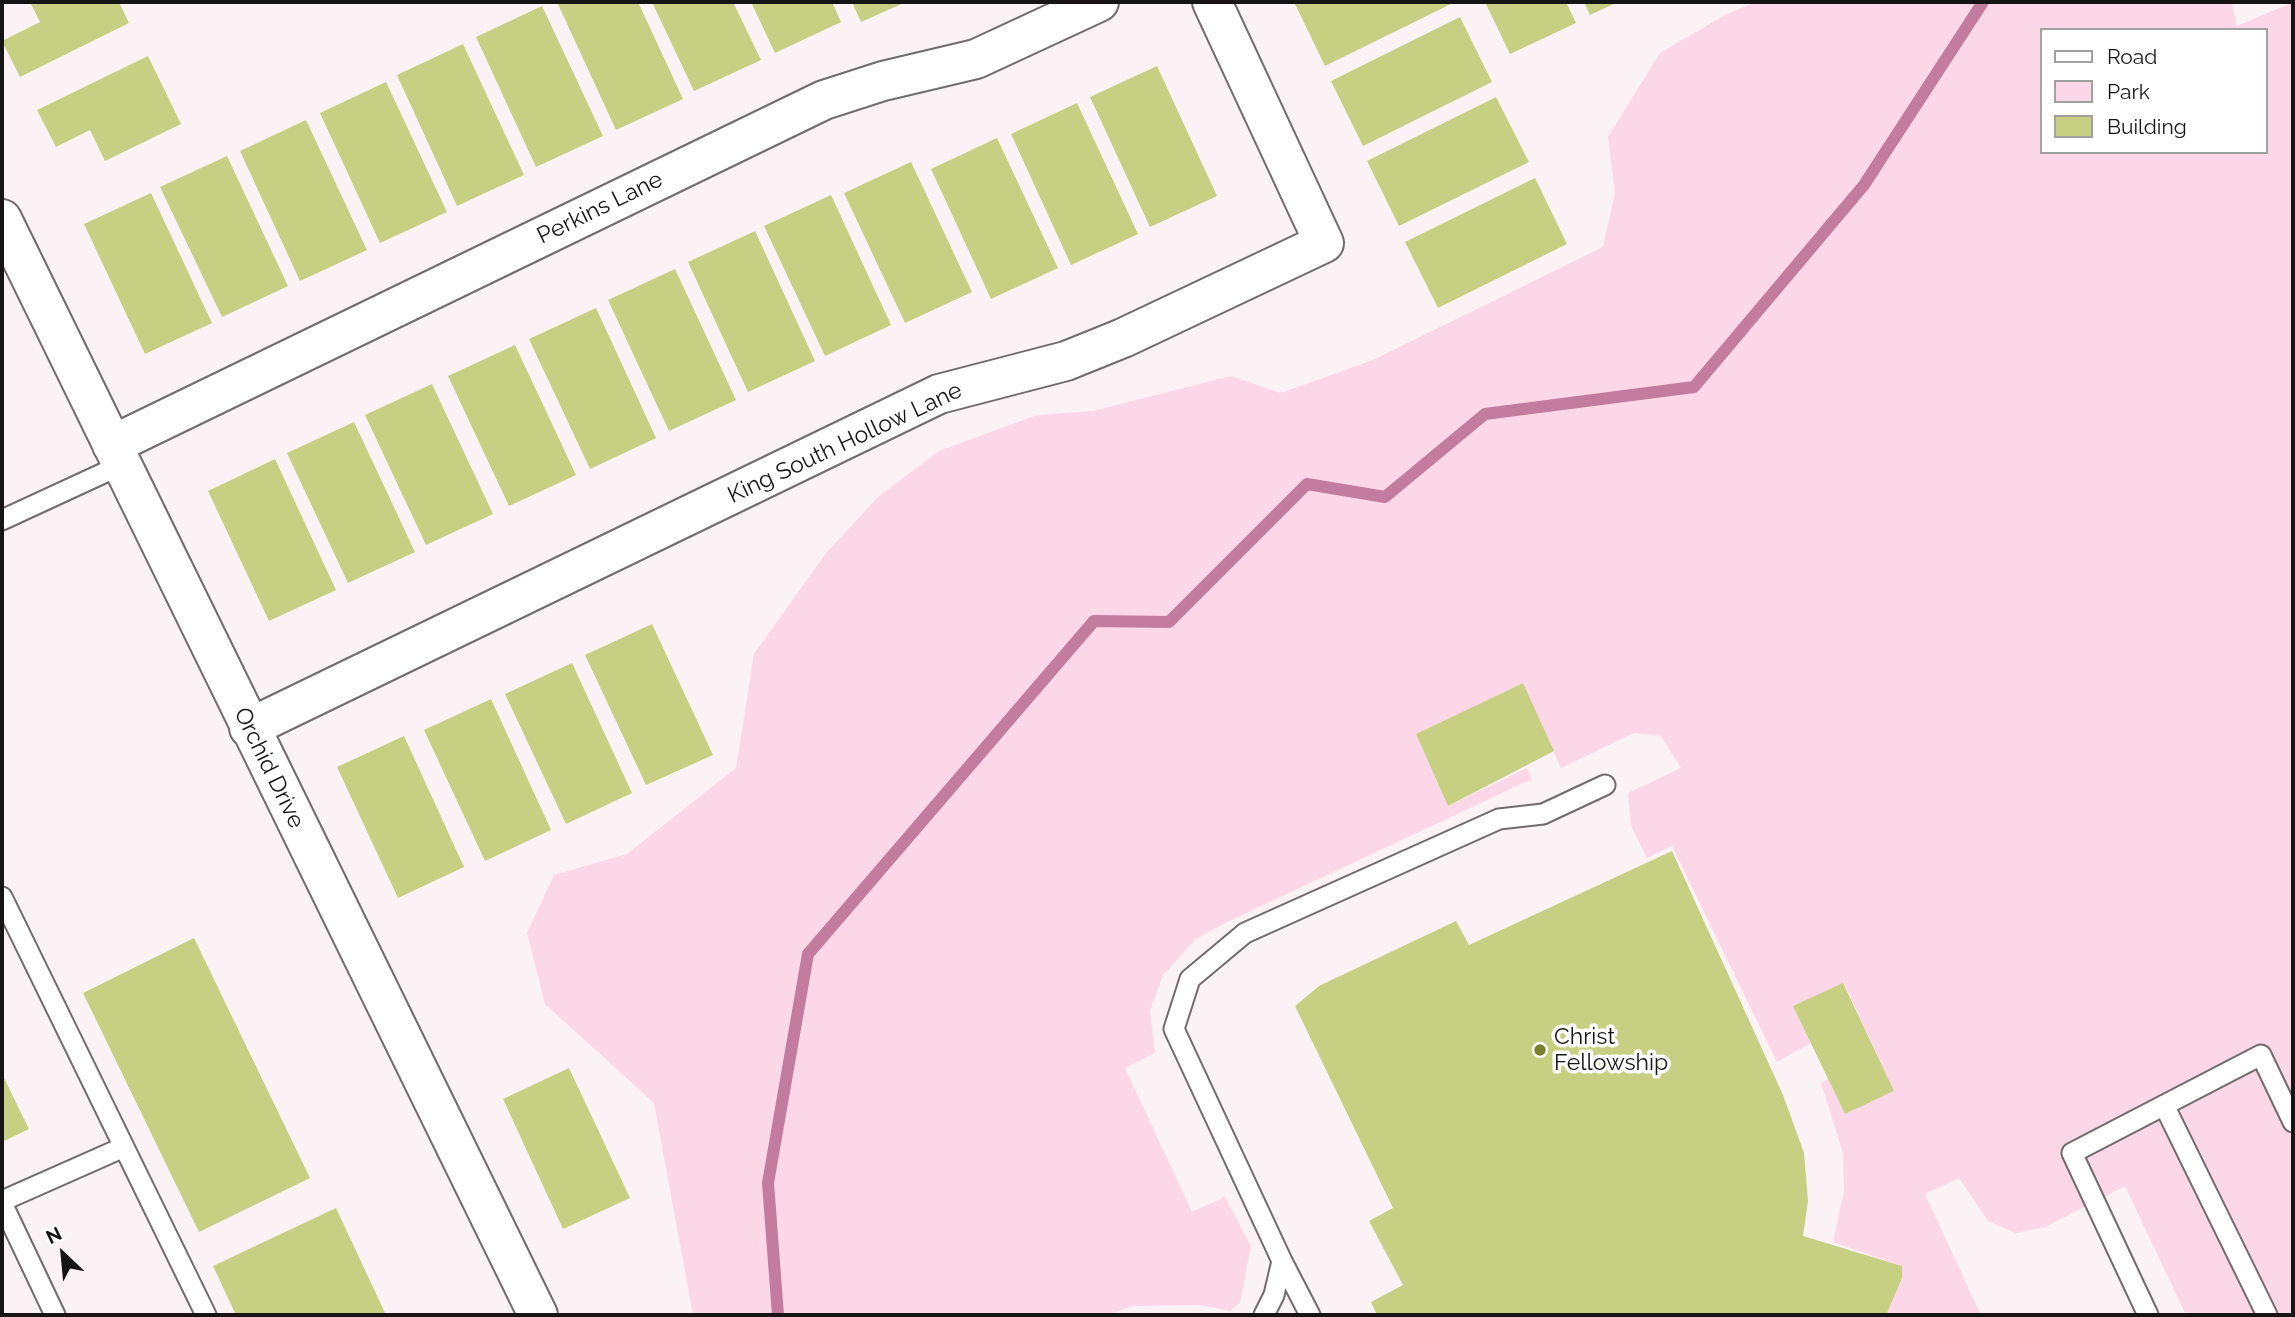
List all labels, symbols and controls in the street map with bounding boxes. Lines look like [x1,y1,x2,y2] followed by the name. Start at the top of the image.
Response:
[2039,28,2267,154] legend
[2107,44,2157,69] text: Road
[2107,79,2150,104] text: Park
[2107,114,2187,139] text: Building
[533,166,667,250] street label: Perkins Lane
[724,377,966,509] street label: King South Hollow Lane
[228,703,310,833] street label: Orchid Drive
[1554,1023,1668,1077] place label: Christ Fellowship
[1532,1042,1548,1058] marker: Christ Fellowship
[28,1219,98,1289] north arrow
[42,1222,65,1248] text: N

